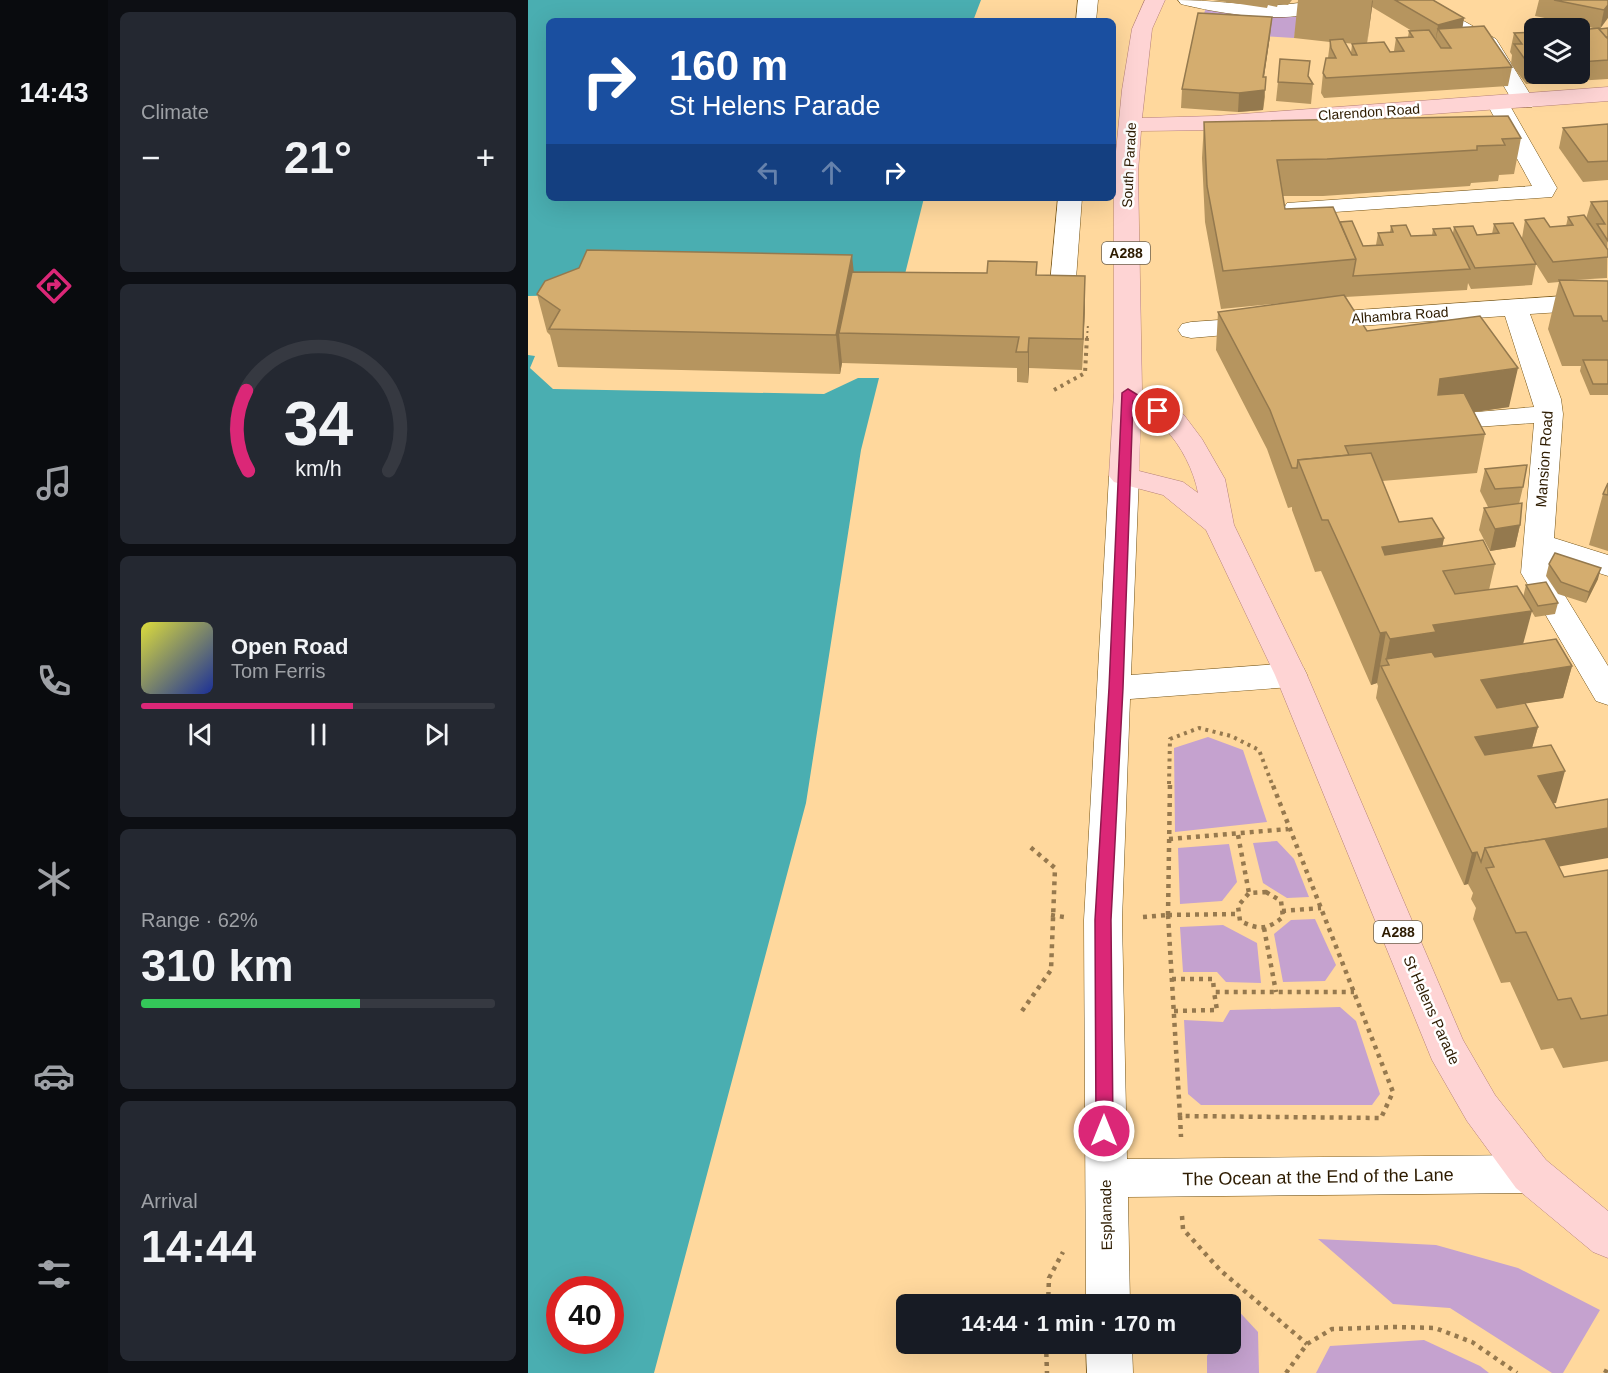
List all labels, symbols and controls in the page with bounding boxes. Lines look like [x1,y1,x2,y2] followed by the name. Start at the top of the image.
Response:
[1524,18,1590,84] map controls
[1524,18,1590,84] button: layers
[570,42,648,120] icon: right
[669,42,788,89] text: 160 m
[19,78,89,108] text: 14:43
[669,91,881,121] text: St Helens Parade
[1318,100,1420,124] street label: Clarendon Road
[141,101,209,123] text: Climate
[1119,122,1139,208] street label: South Parade
[284,132,352,183] text: 21°
[141,139,160,176] text: −
[476,139,495,176] text: +
[752,156,785,189] icon: left
[815,156,848,189] icon: ahead
[878,156,911,189] icon: right
[1102,242,1150,264] road number: A288
[33,265,75,307] icon: directions
[1351,304,1449,326] street label: Alhambra Road
[1132,385,1183,436] pin
[283,389,353,458] text: 34
[1141,394,1174,427] icon: arrive
[1532,410,1556,508] street label: Mansion Road
[295,458,341,482] text: km/h
[33,462,75,504] icon: music
[231,634,348,659] text: Open Road
[33,660,75,702] icon: phone
[231,660,325,682] text: Tom Ferris
[184,718,217,751] icon: previous
[302,718,335,751] icon: pause
[420,718,453,751] icon: next
[33,858,75,900] icon: climate
[141,909,258,931] text: Range · 62%
[1374,921,1422,943] road number: A288
[141,940,294,991] text: 310 km
[1400,953,1464,1067] street label: St Helens Parade
[33,1055,75,1097] icon: car
[1072,1099,1136,1163] position arrow
[1182,1165,1454,1189] street label: The Ocean at the End of the Lane
[1097,1179,1115,1251] street label: Esplanade
[141,1190,198,1212] text: Arrival
[141,1221,256,1272] text: 14:44
[33,1253,75,1295] icon: filters
[546,1276,624,1354] speed limit sign: 40
[961,1311,1176,1336] text: 14:44 · 1 min · 170 m

